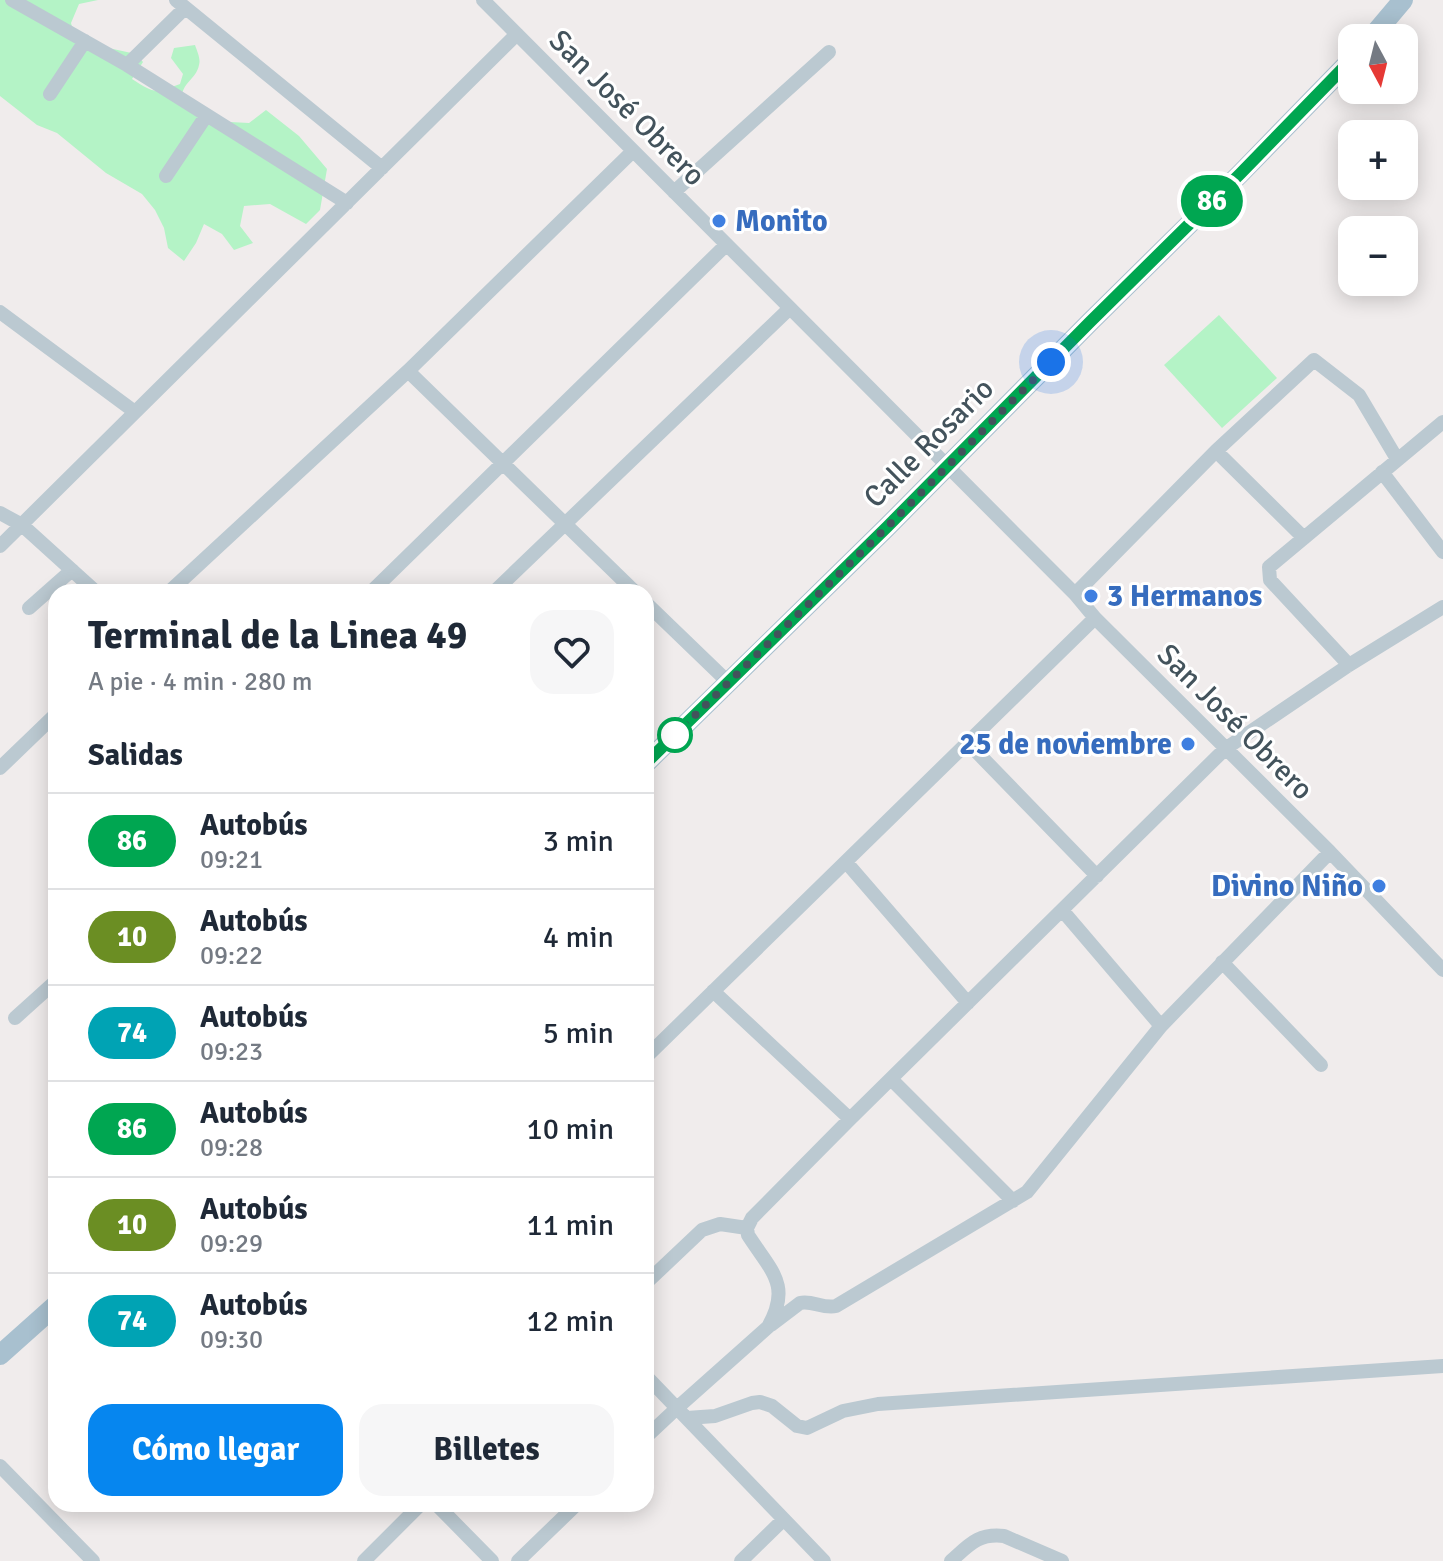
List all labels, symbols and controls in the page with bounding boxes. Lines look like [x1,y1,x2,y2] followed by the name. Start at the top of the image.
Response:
[541,22,713,194] street label: San José Obrero
[1338,24,1418,104] north arrow
[1338,24,1418,296] map controls
[1338,120,1418,200] button: +
[1176,175,1248,227] line badge: 86
[1197,184,1227,218] text: 86
[735,203,828,240] place label: Monito
[710,212,728,230] marker: Monito
[1338,216,1418,296] button: −
[1031,342,1071,382] your location
[856,370,1002,516] street label: Calle Rosario
[1107,578,1262,615] place label: 3 Hermanos
[1082,587,1100,605] marker: 3 Hermanos
[530,610,614,694] button: heart
[88,612,467,659] text: Terminal de la Linea 49
[1149,636,1321,808] street label: San José Obrero
[88,666,312,698] text: A pie · 4 min · 280 m
[658,718,692,752] unlabelled marker
[959,726,1172,763] place label: 25 de noviembre
[1179,735,1197,753] marker: 25 de noviembre
[88,737,183,774] text: Salidas
[200,807,308,844] text: Autobús
[543,823,614,860] text: 3 min
[117,824,147,858] text: 86
[200,844,263,876] text: 09:21
[1211,868,1363,905] place label: Divino Niño
[1370,877,1388,895] marker: Divino Niño
[200,903,308,940] text: Autobús
[543,919,614,956] text: 4 min
[117,920,147,954] text: 10
[200,940,263,972] text: 09:22
[200,999,308,1036] text: Autobús
[543,1015,614,1052] text: 5 min
[117,1016,147,1050] text: 74
[200,1036,263,1068] text: 09:23
[200,1095,308,1132] text: Autobús
[527,1111,614,1148] text: 10 min
[117,1112,147,1146] text: 86
[200,1132,263,1164] text: 09:28
[200,1191,308,1228] text: Autobús
[527,1207,614,1244] text: 11 min
[117,1208,147,1242] text: 10
[200,1228,263,1260] text: 09:29
[200,1287,308,1324] text: Autobús
[527,1303,614,1340] text: 12 min
[117,1304,147,1338] text: 74
[200,1324,263,1356] text: 09:30
[88,1404,343,1496] button: Cómo llegar
[359,1404,614,1496] button: Billetes

